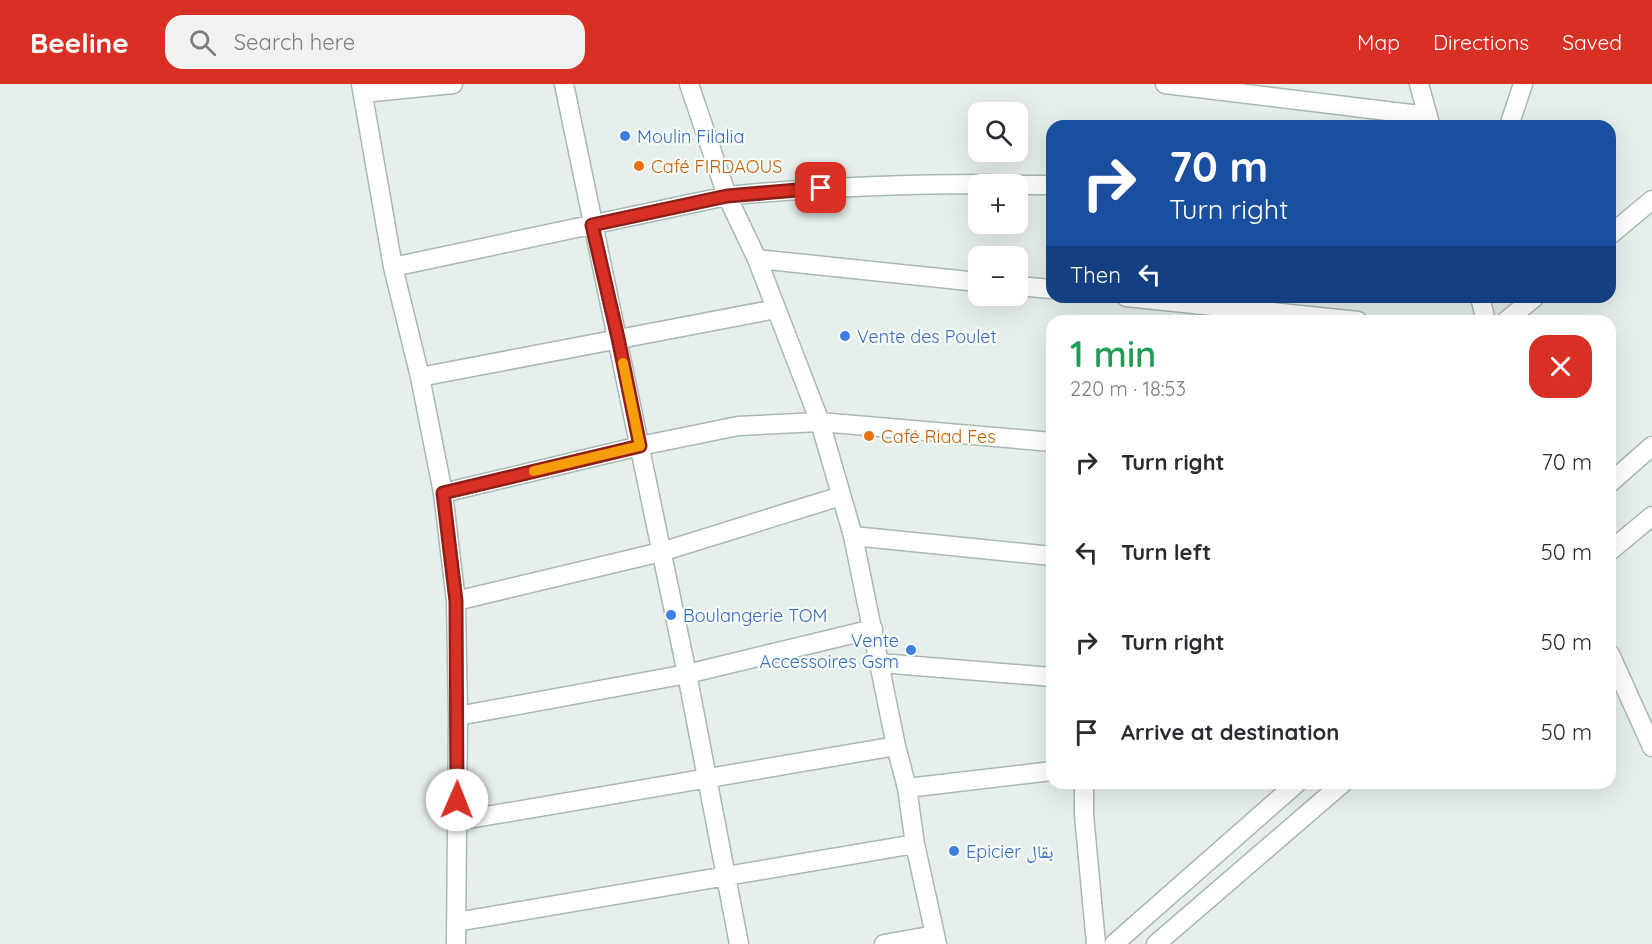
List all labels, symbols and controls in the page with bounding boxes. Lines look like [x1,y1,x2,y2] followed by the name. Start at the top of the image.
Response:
[165,15,585,69] search box
[30,25,129,60] text: Beeline
[186,26,219,59] icon: search
[234,28,355,56] text: Search here
[1357,29,1400,55] text: Map
[1433,29,1529,55] text: Directions
[1562,29,1622,55] text: Saved
[968,102,1028,306] map controls
[968,102,1028,162] button: search
[637,125,744,148] place label: Moulin Filalia
[618,129,632,143] marker: Moulin Filalia
[1169,140,1268,193] text: 70 m
[1070,144,1148,222] icon: right
[651,155,782,178] place label: Café FIRDAOUS
[632,159,646,173] marker: Café FIRDAOUS
[795,162,846,213] pin
[804,171,837,204] icon: arrive
[968,174,1028,234] button: +
[1169,192,1288,226] text: Turn right
[968,246,1028,306] button: −
[1133,258,1166,291] icon: left
[1070,261,1121,289] text: Then
[857,325,997,348] place label: Vente des Poulet
[838,329,852,343] marker: Vente des Poulet
[1070,331,1156,376] text: 1 min
[1529,335,1592,398] button: close
[1070,376,1186,401] text: 220 m · 18:53
[881,425,996,448] place label: Café Riad Fes
[862,429,876,443] marker: Café Riad Fes
[1070,446,1103,479] icon: right
[1121,448,1225,476] text: Turn right
[1542,448,1592,476] text: 70 m
[1070,536,1103,569] icon: left
[1121,538,1211,566] text: Turn left
[1541,538,1592,566] text: 50 m
[683,604,827,627] place label: Boulangerie TOM
[664,608,678,622] marker: Boulangerie TOM
[1070,626,1103,659] icon: right
[1121,628,1225,656] text: Turn right
[1541,628,1592,656] text: 50 m
[760,629,899,673] place label: Vente Accessoires Gsm
[904,643,918,657] marker: Vente Accessoires Gsm
[1070,716,1103,749] icon: arrive
[1121,718,1339,746] text: Arrive at destination
[1541,718,1592,746] text: 50 m
[425,768,489,832] position arrow
[966,840,1053,863] place label: Epicier بقال
[947,844,961,858] marker: Epicier بقال

